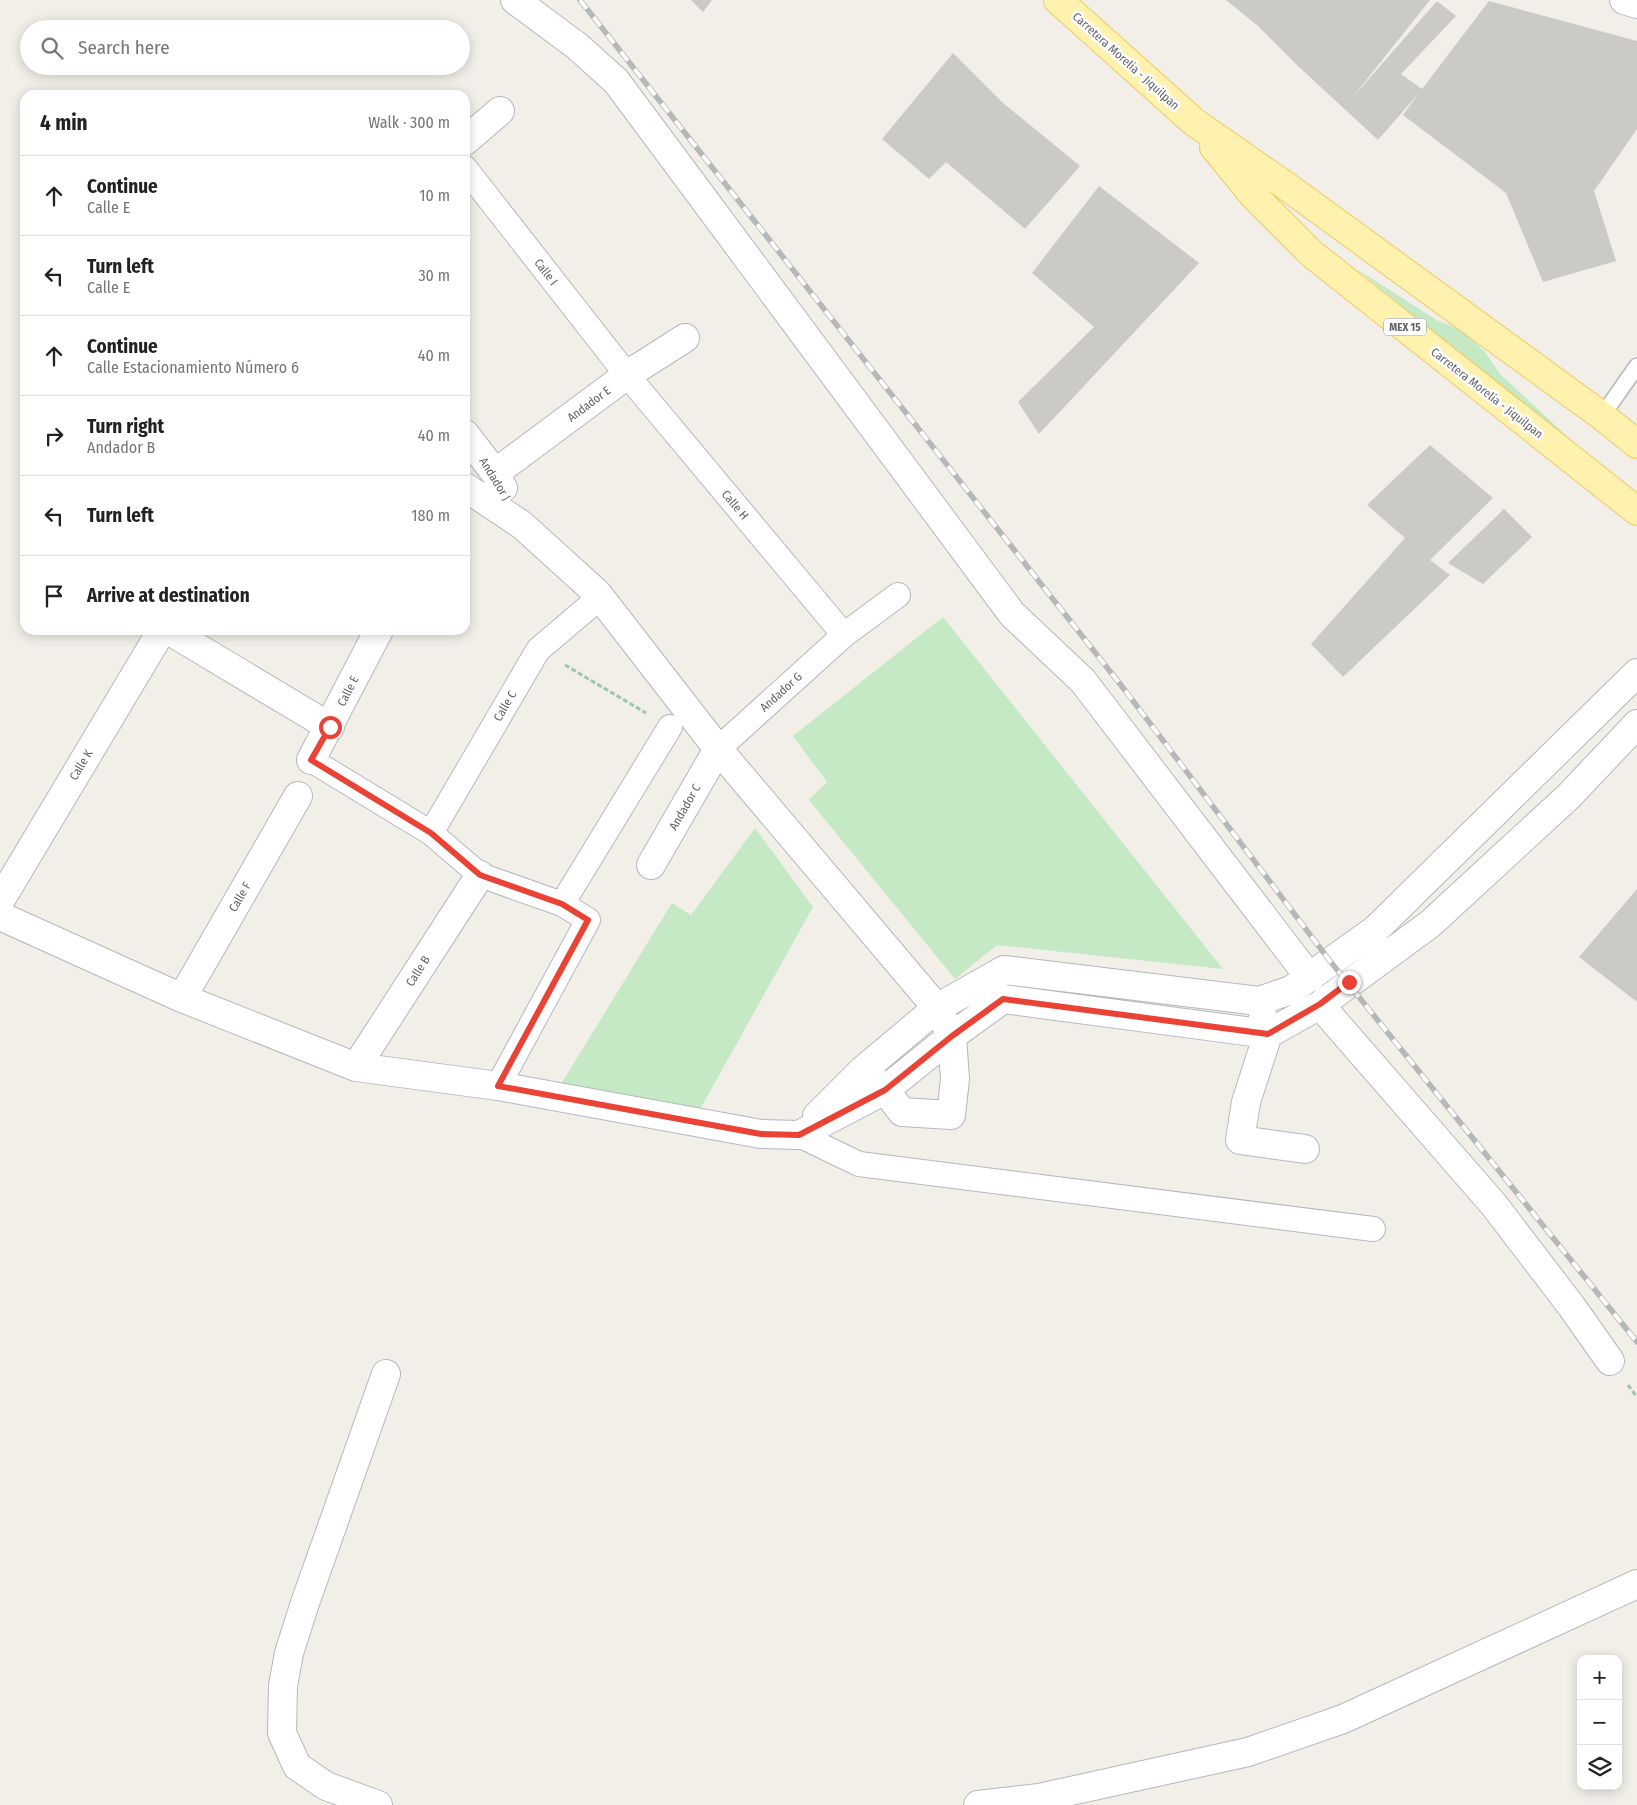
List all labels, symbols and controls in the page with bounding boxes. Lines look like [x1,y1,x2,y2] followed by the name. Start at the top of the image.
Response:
[1070,9,1182,113] street label: Carretera Morelia - Jiquilpan
[20,20,470,75] search box
[38,34,66,62] icon: search
[78,36,170,59] text: Search here
[40,110,88,136] text: 4 min
[368,113,450,132] text: Walk · 300 m
[87,175,158,198] text: Continue
[40,182,68,210] icon: ahead
[419,186,450,205] text: 10 m
[87,198,130,217] text: Calle E
[87,255,154,278] text: Turn left
[531,256,561,288] street label: Calle I
[40,262,68,290] icon: left
[418,266,450,285] text: 30 m
[87,278,130,297] text: Calle E
[1384,318,1426,336] road number: MEX 15
[87,335,158,358] text: Continue
[40,342,68,370] icon: ahead
[1428,345,1546,441] street label: Carretera Morelia - Jiquilpan
[418,346,450,365] text: 40 m
[87,358,299,377] text: Calle Estacionamiento Número 6
[565,383,614,425] street label: Andador E
[87,415,164,438] text: Turn right
[40,422,68,450] icon: right
[418,426,450,445] text: 40 m
[87,438,155,457] text: Andador B
[476,455,514,503] street label: Andador J
[719,487,751,523] street label: Calle H
[40,502,68,530] icon: left
[87,504,154,527] text: Turn left
[411,506,450,525] text: 180 m
[40,582,68,610] icon: arrive
[87,584,250,607] text: Arrive at destination
[757,669,805,714] street label: Andador G
[334,673,362,709] street label: Calle E
[491,688,519,724] street label: Calle C
[319,716,342,739] route start
[66,747,96,783] street label: Calle K
[666,782,704,832] street label: Andador C
[226,879,254,914] street label: Calle F
[403,953,433,989] street label: Calle B
[1338,971,1361,994] route end
[1577,1655,1622,1790] map controls
[1577,1655,1622,1700] button: +
[1577,1700,1622,1745] button: −
[1577,1745,1622,1790] button: layers

